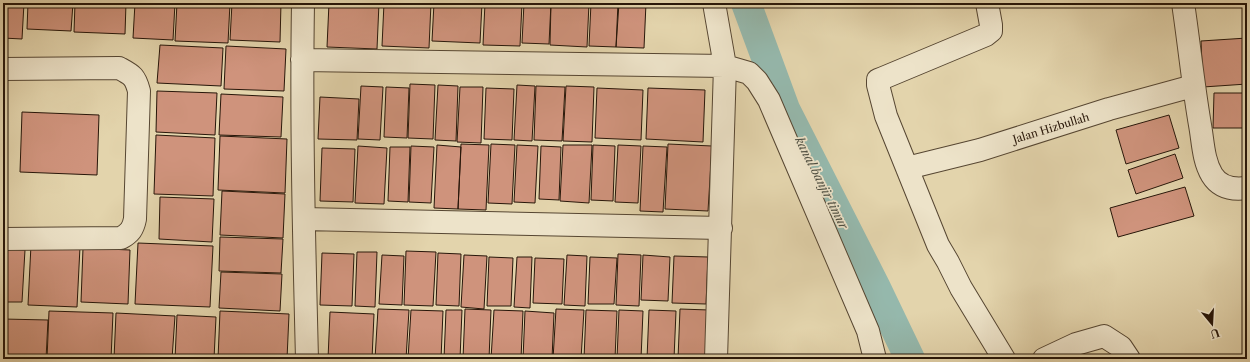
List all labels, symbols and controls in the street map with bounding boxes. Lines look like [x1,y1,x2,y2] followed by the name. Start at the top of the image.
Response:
[1009,110,1091,147] street label: Jalan Hizbullah
[792,133,852,233] water label: kanal banjir timur
[1192,304,1232,344] north arrow
[1209,325,1222,342] text: U

